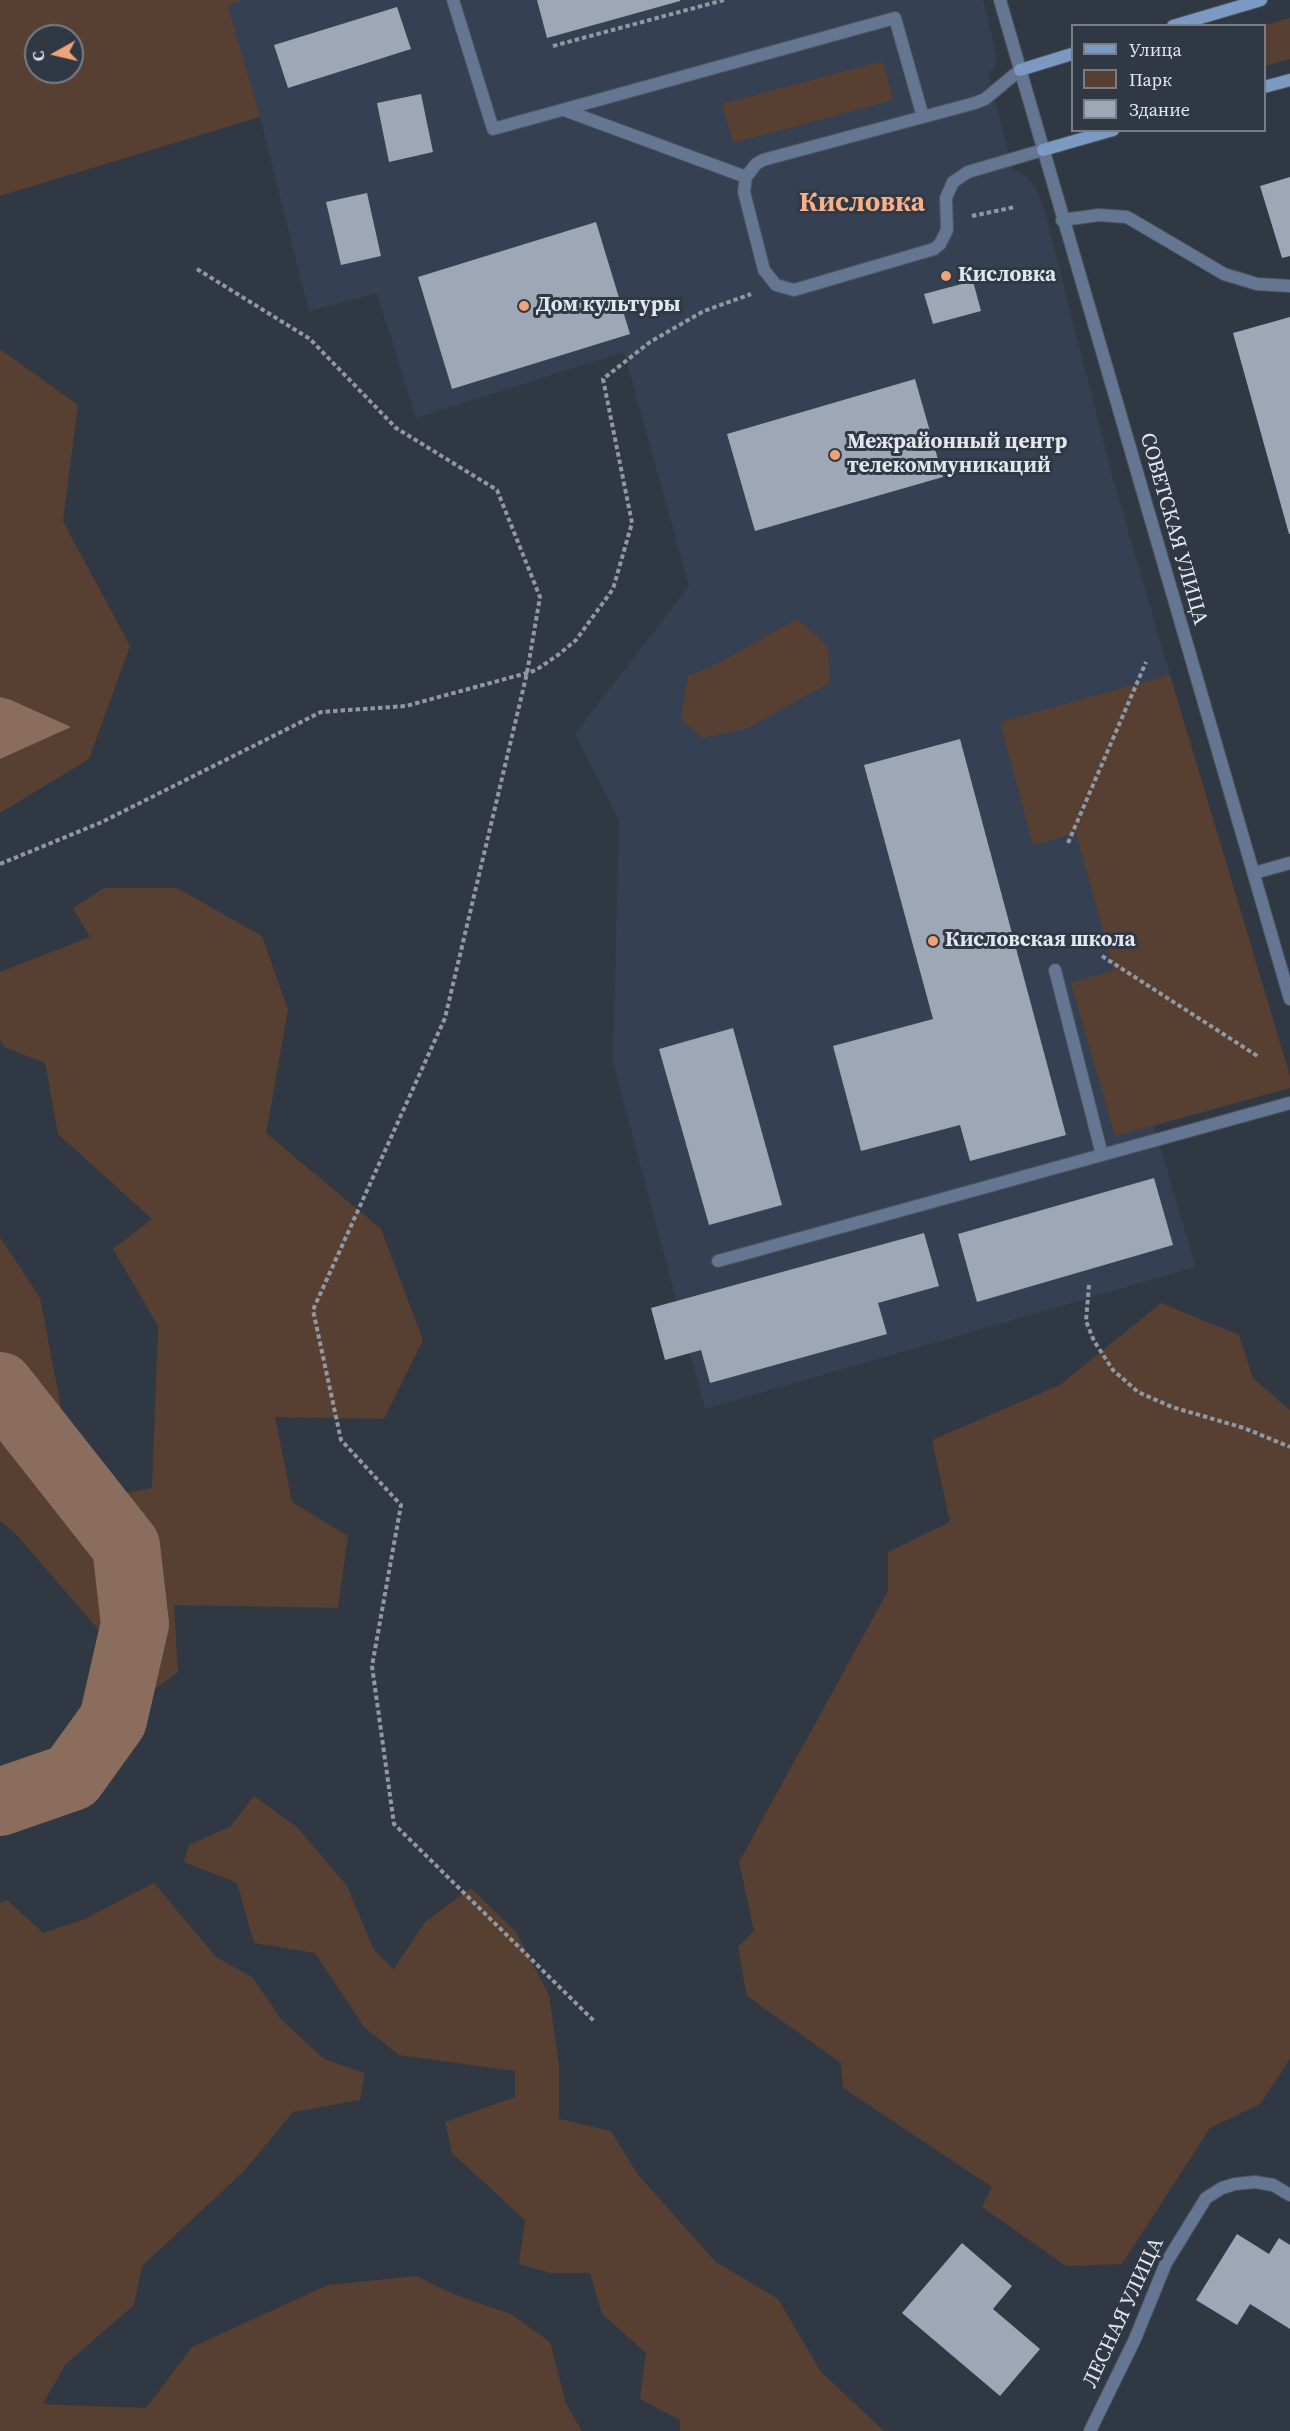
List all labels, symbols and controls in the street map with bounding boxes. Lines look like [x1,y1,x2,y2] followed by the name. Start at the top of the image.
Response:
[24,24,84,84] north arrow
[1071,24,1266,132] legend
[1129,37,1182,62] text: Улица
[27,50,50,63] text: С
[1129,67,1172,92] text: Парк
[1129,97,1190,122] text: Здание
[799,188,925,220] district label: Кисловка
[958,263,1056,289] place label: Кисловка
[939,269,953,283] marker: Кисловка
[536,293,680,319] place label: Дом культуры
[517,299,531,313] marker: Дом культуры
[847,430,1067,480] place label: Межрайонный центр телекоммуникаций
[1134,430,1212,628] street label: СОВЕТСКАЯ УЛИЦА
[828,448,842,462] marker: Межрайонный центр телекоммуникаций
[945,928,1136,954] place label: Кисловская школа
[926,934,940,948] marker: Кисловская школа
[1078,2234,1170,2392] street label: ЛЕСНАЯ УЛИЦА

